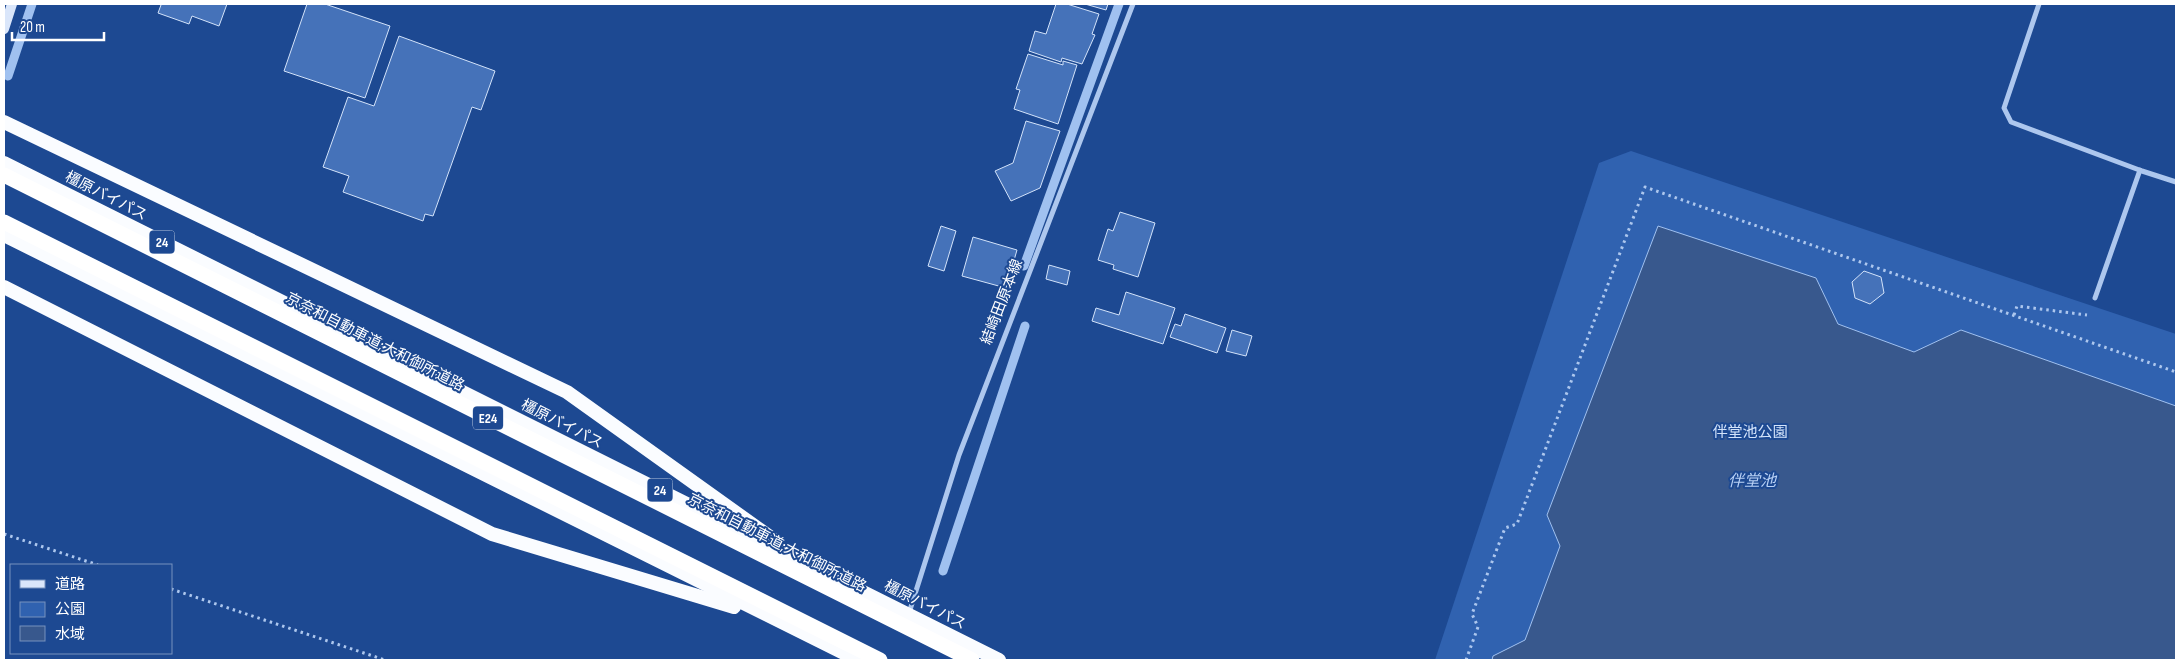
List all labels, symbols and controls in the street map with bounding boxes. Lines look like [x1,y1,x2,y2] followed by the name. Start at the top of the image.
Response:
[12,10,105,42] scale bar
[20,18,45,37] text: 20 m
[62,167,150,225] street label: 橿原バイパス
[150,230,174,253] road number: 24
[977,257,1027,347] street label: 結崎田原本線
[283,289,467,395] street label: 京奈和自動車道;大和御所道路
[518,395,606,453] street label: 橿原バイパス
[473,406,503,429] road number: E24
[1712,423,1788,442] park label: 伴堂池公園
[1728,472,1778,491] water label: 伴堂池
[648,478,672,502] road number: 24
[685,490,869,596] street label: 京奈和自動車道;大和御所道路
[10,564,172,654] legend
[55,575,85,594] text: 道路
[881,576,969,634] street label: 橿原バイパス
[55,600,85,619] text: 公園
[55,625,85,644] text: 水域

